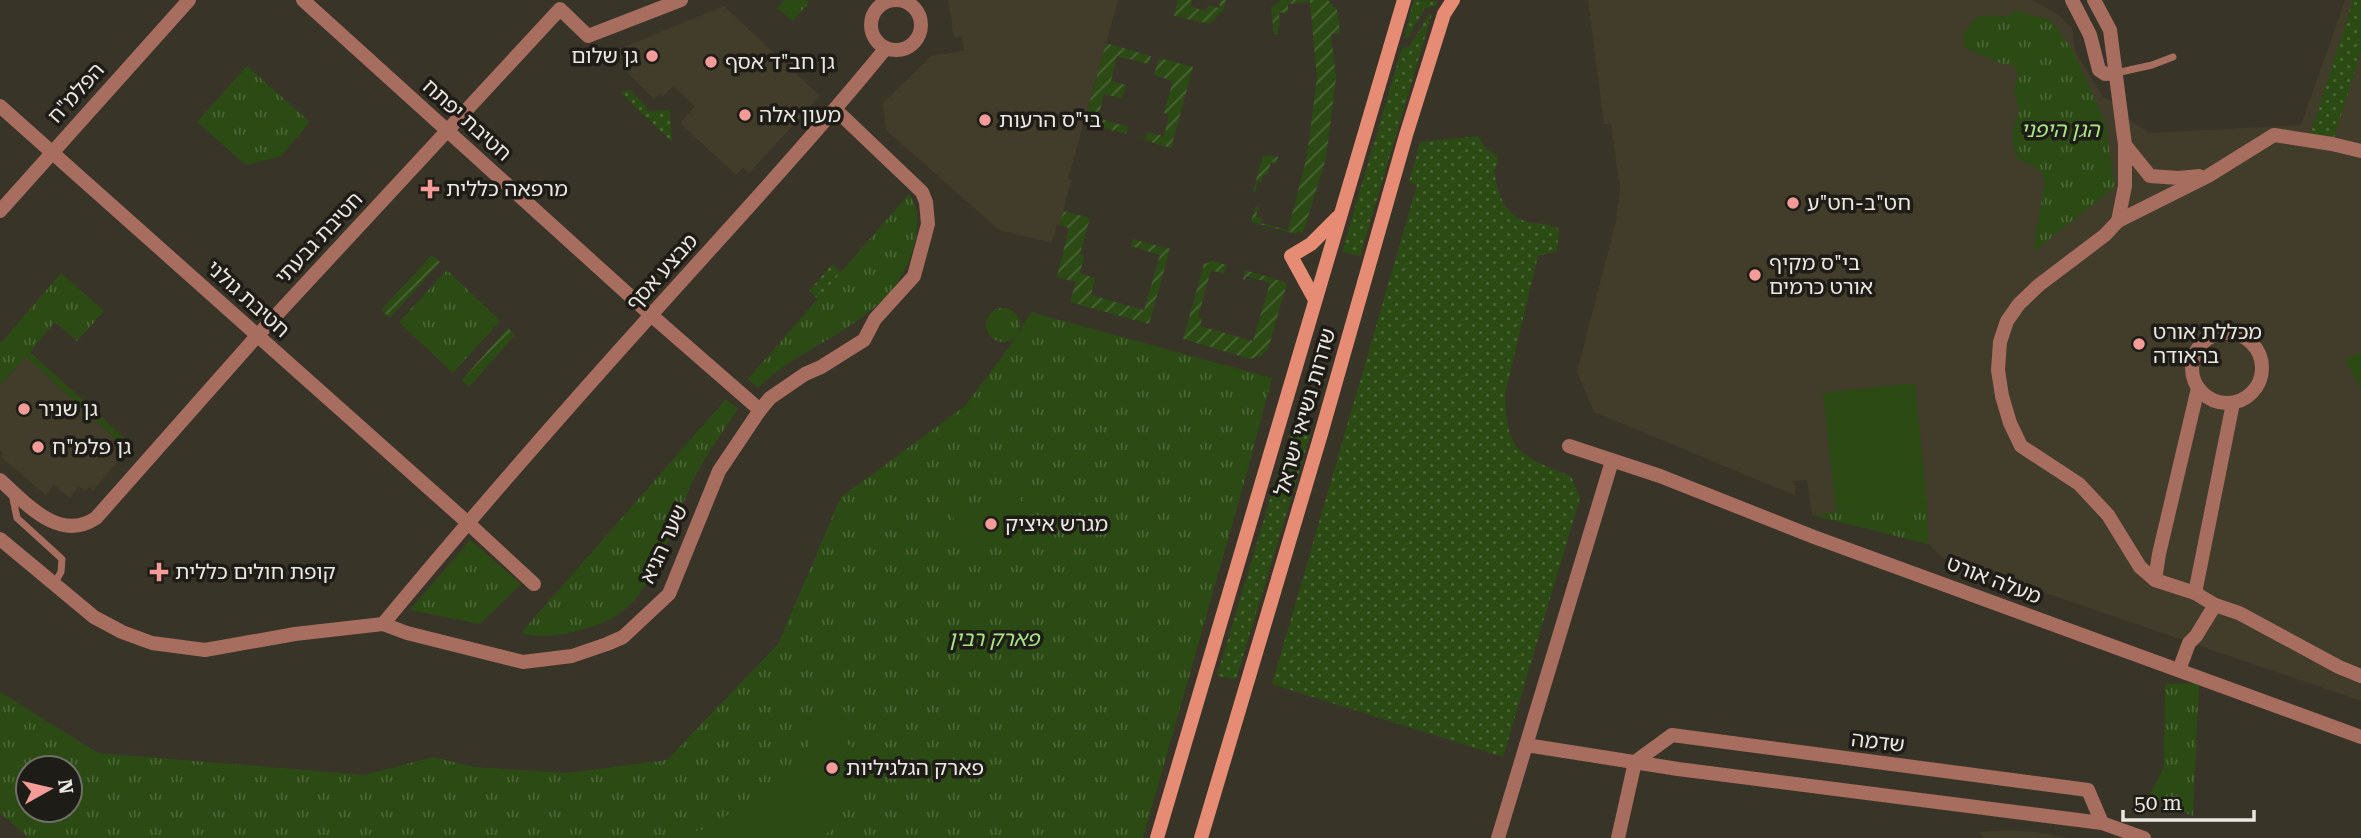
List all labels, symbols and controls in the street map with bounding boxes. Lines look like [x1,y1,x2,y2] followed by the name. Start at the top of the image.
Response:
[571,44,638,68] place label: גן שלום
[644,48,660,64] marker: גן שלום
[725,50,835,74] place label: גן חב"ד אסף
[703,54,719,70] marker: גן חב"ד אסף
[43,58,109,128] street label: הפלמ"ח
[418,74,516,166] street label: חטיבת יפתח
[759,103,841,127] place label: מעון אלה
[737,107,753,123] marker: מעון אלה
[999,108,1101,132] place label: בי"ס הרעות
[977,112,993,128] marker: בי"ס הרעות
[2021,118,2101,142] park label: הגן היפני
[446,177,568,201] place label: מרפאה כללית
[420,179,440,199] marker: מרפאה כללית
[271,187,367,289] street label: חטיבת גבעתי
[1807,191,1911,215] place label: חט"ב-חט"ע
[1785,195,1801,211] marker: חט"ב-חט"ע
[621,229,703,315] street label: מבצע אסף
[1769,251,1873,299] place label: בי"ס מקיף אורט כרמים
[202,256,294,342] street label: חטיבת גולני
[1747,267,1763,283] marker: בי"ס מקיף אורט כרמים
[2153,320,2262,368] place label: מכללת אורט בראודה
[1270,325,1340,499] street label: שדרות נשיאי ישראל
[2131,336,2147,352] marker: מכללת אורט בראודה
[38,397,98,421] place label: גן שניר
[16,401,32,417] marker: גן שניר
[52,435,131,459] place label: גן פלמ"ח
[30,439,46,455] marker: גן פלמ"ח
[635,501,693,587] street label: שער הגיא
[1005,512,1108,536] place label: מגרש איציק
[983,516,999,532] marker: מגרש איציק
[1943,551,2045,609] street label: מעלה אורט
[175,560,336,584] place label: קופת חולים כללית
[149,562,169,582] marker: קופת חולים כללית
[949,627,1041,651] park label: פארק רבין
[1850,727,1906,757] street label: שדמה
[14,754,84,824] north arrow
[846,756,984,780] place label: פארק הגלגיליות
[824,760,840,776] marker: פארק הגלגיליות
[53,778,78,796] text: N
[2123,778,2254,822] scale bar
[2134,791,2182,815] text: 50 m

